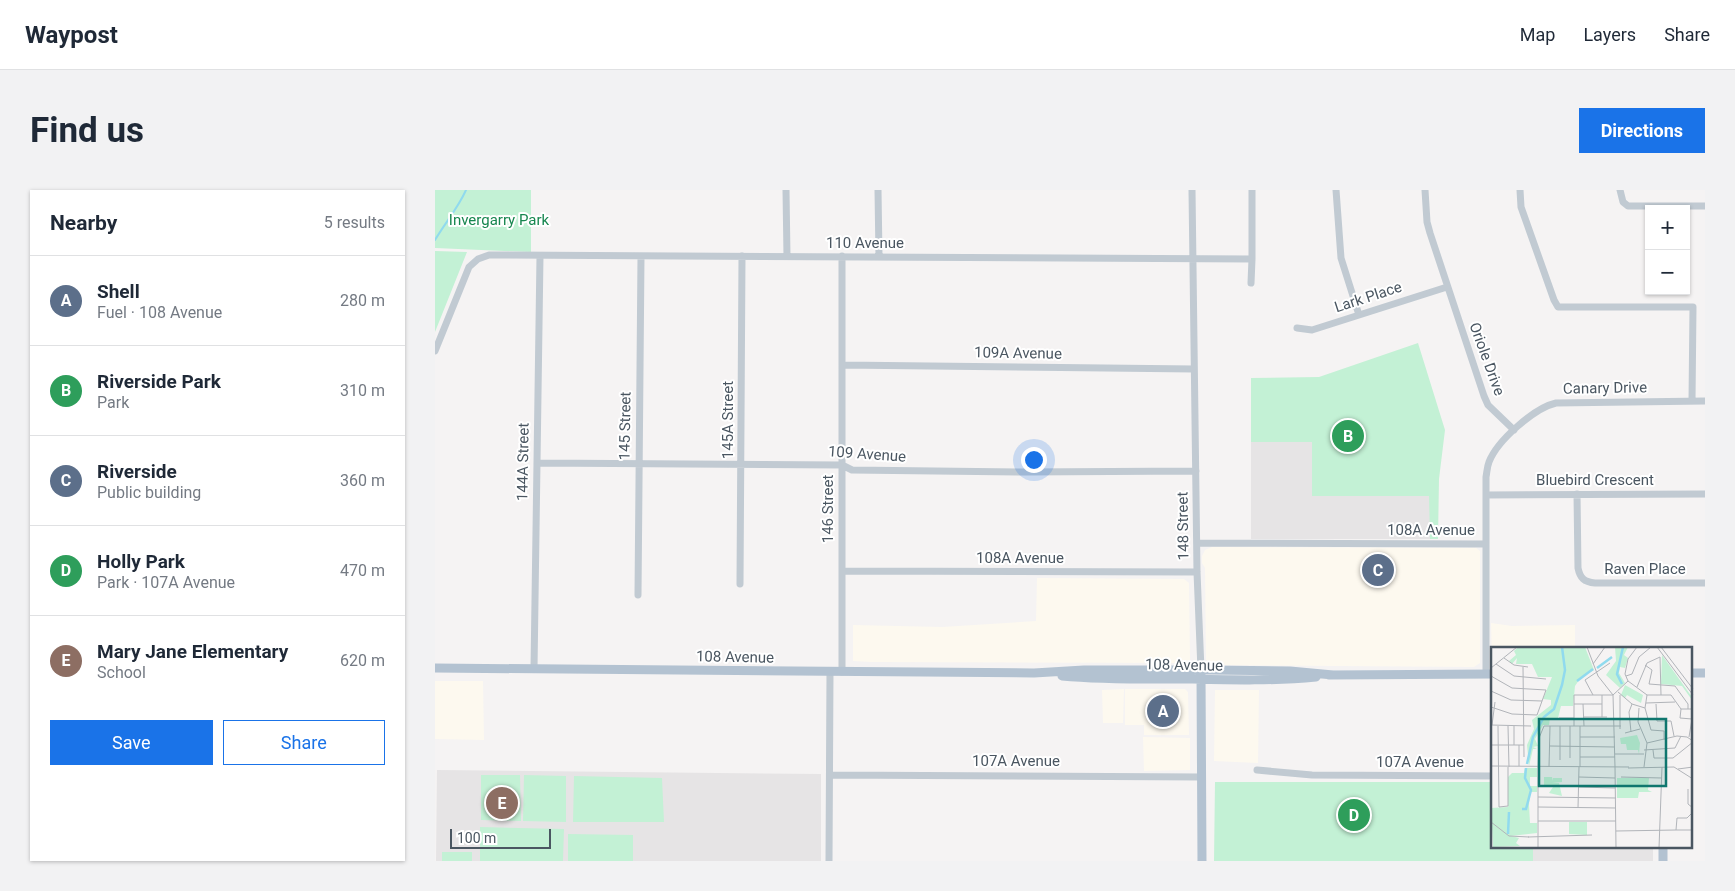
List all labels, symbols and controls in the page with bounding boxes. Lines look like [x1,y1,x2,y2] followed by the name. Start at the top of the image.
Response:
[25,21,118,49] text: Waypost
[1520,24,1555,45] text: Map
[1583,24,1636,45] text: Layers
[1664,24,1710,45] text: Share
[1579,108,1705,153] button: Directions
[30,110,144,151] text: Find us
[1645,205,1690,295] map controls
[1645,205,1690,250] button: +
[50,211,117,235] text: Nearby
[449,211,550,229] park label: Invergarry Park
[324,213,385,232] text: 5 results
[826,234,904,252] street label: 110 Avenue
[1645,250,1690,295] button: −
[1332,278,1404,316] street label: Lark Place
[97,280,140,303] text: Shell
[61,291,71,310] text: A
[340,291,385,310] text: 280 m
[97,303,222,322] text: Fuel · 108 Avenue
[1465,320,1509,398] street label: Oriole Drive
[974,343,1062,363] street label: 109A Avenue
[97,370,221,393] text: Riverside Park
[1563,378,1647,398] street label: Canary Drive
[61,381,71,400] text: B
[340,381,385,400] text: 310 m
[719,381,737,459] street label: 145A Street
[615,391,635,460] street label: 145 Street
[97,393,129,412] text: Park
[1332,417,1364,455] pin: B
[513,423,533,501] street label: 144A Street
[827,442,907,466] street label: 109 Avenue
[1021,447,1047,473] your location
[97,460,177,483] text: Riverside
[61,471,71,490] text: C
[340,471,385,490] text: 360 m
[1536,471,1654,489] street label: Bluebird Crescent
[819,475,837,543] street label: 146 Street
[97,483,201,502] text: Public building
[1173,491,1193,560] street label: 148 Street
[1387,521,1475,539] street label: 108A Avenue
[976,549,1064,567] street label: 108A Avenue
[97,550,185,573] text: Holly Park
[1362,551,1394,589] pin: C
[1604,560,1686,578] street label: Raven Place
[61,561,71,580] text: D
[340,561,385,580] text: 470 m
[97,573,235,592] text: Park · 107A Avenue
[97,640,288,663] text: Mary Jane Elementary
[696,647,774,667] street label: 108 Avenue
[1491,647,1693,848] inset map
[62,651,71,670] text: E
[340,651,385,670] text: 620 m
[1145,655,1223,675] street label: 108 Avenue
[97,663,146,682] text: School
[1147,692,1179,730] pin: A
[50,720,213,765] button: Save
[223,720,385,765] button: Share
[972,752,1060,770] street label: 107A Avenue
[1376,753,1464,771] street label: 107A Avenue
[486,784,518,822] pin: E
[1338,796,1370,834] pin: D
[450,826,551,849] scale bar
[457,830,496,846] text: 100 m

